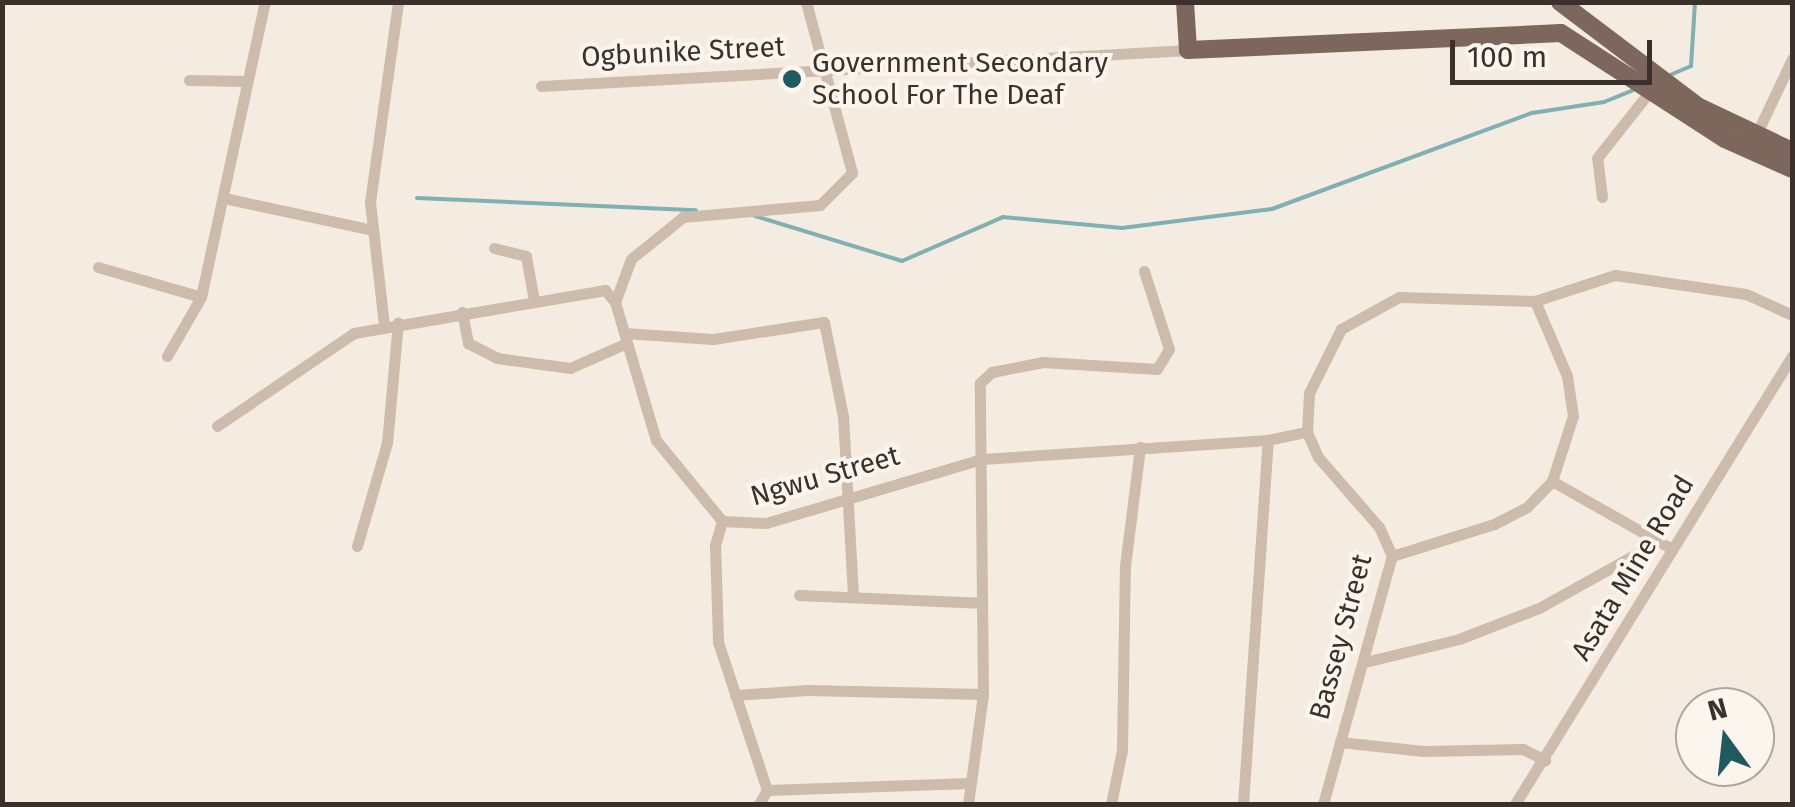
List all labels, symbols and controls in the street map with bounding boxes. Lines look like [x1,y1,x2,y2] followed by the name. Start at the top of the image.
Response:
[1455,20,1658,82] scale bar
[580,30,786,74] street label: Ogbunike Street
[1467,39,1547,75] text: 100 m
[812,46,1108,112] place label: Government Secondary School For The Deaf
[781,68,803,90] marker: Government Secondary School For The Deaf
[747,439,903,513] street label: Ngwu Street
[1565,469,1701,667] street label: Asata Mine Road
[1303,550,1379,724] street label: Bassey Street
[1675,687,1775,787] north arrow
[1704,691,1731,728] text: N

